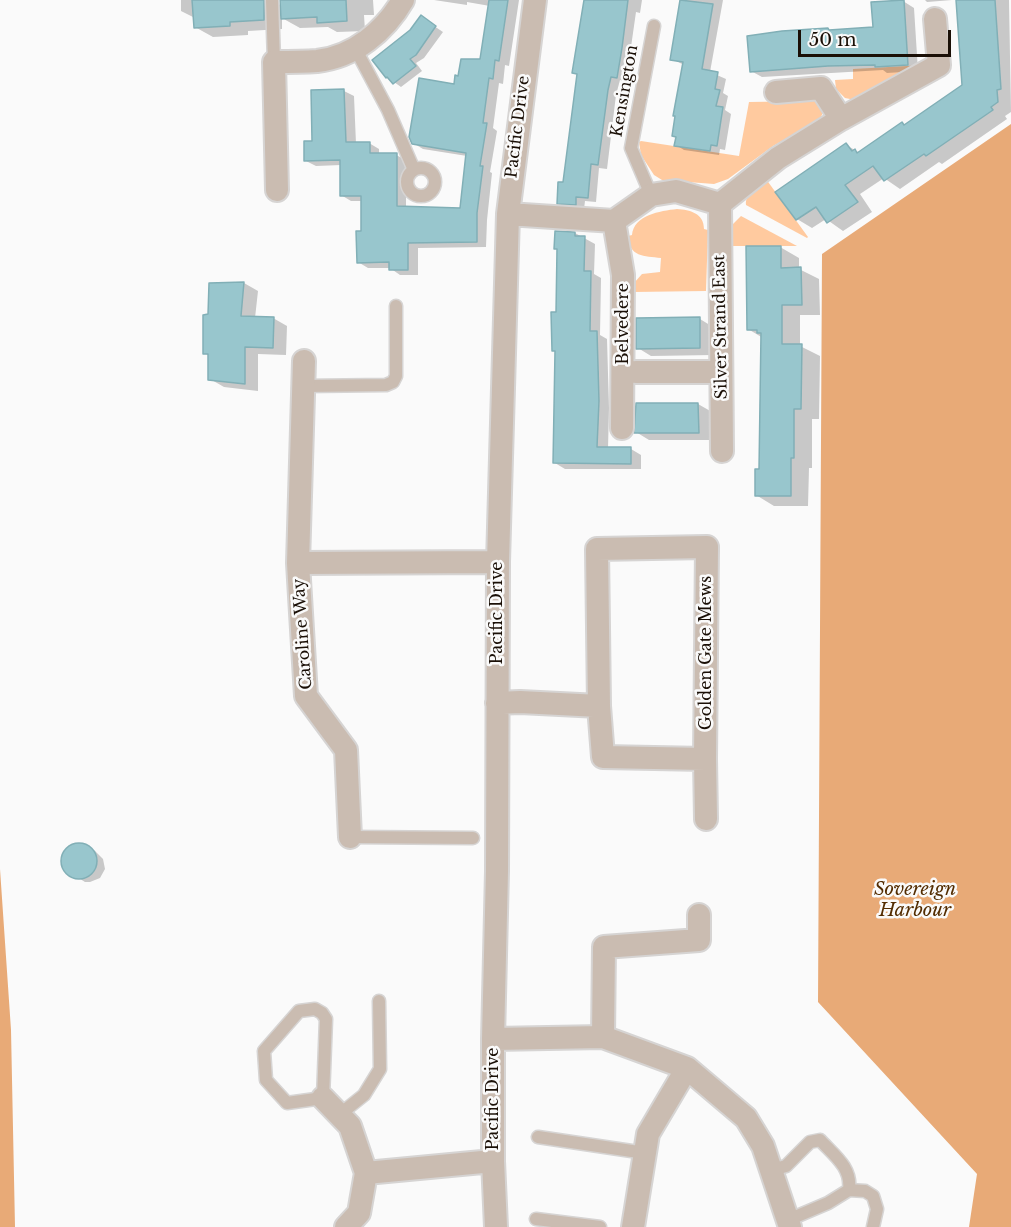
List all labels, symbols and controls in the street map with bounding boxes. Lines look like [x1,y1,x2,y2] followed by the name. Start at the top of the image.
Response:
[801,18,954,56] scale bar
[809,29,857,51] text: 50 m
[607,43,643,139] street label: Kensington
[502,75,534,179] street label: Pacific Drive
[710,255,732,399] street label: Silver Strand East
[613,283,633,365] street label: Belvedere
[487,561,507,665] street label: Pacific Drive
[696,576,716,730] street label: Golden Gate Mews
[290,578,316,690] street label: Caroline Way
[874,879,956,922] water label: Sovereign Harbour
[483,1047,503,1151] street label: Pacific Drive

